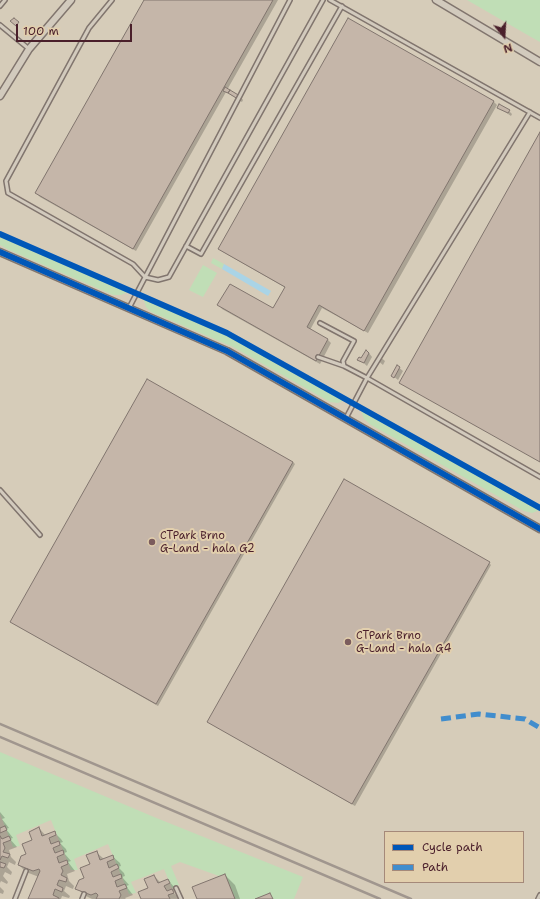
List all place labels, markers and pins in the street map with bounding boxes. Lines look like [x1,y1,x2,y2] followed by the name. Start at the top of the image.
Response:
[160,529,255,555] place label: CTPark Brno G-Land - hala G2
[147,537,157,547] marker: CTPark Brno G-Land - hala G2
[356,629,451,655] place label: CTPark Brno G-Land - hala G4
[343,637,353,647] marker: CTPark Brno G-Land - hala G4

